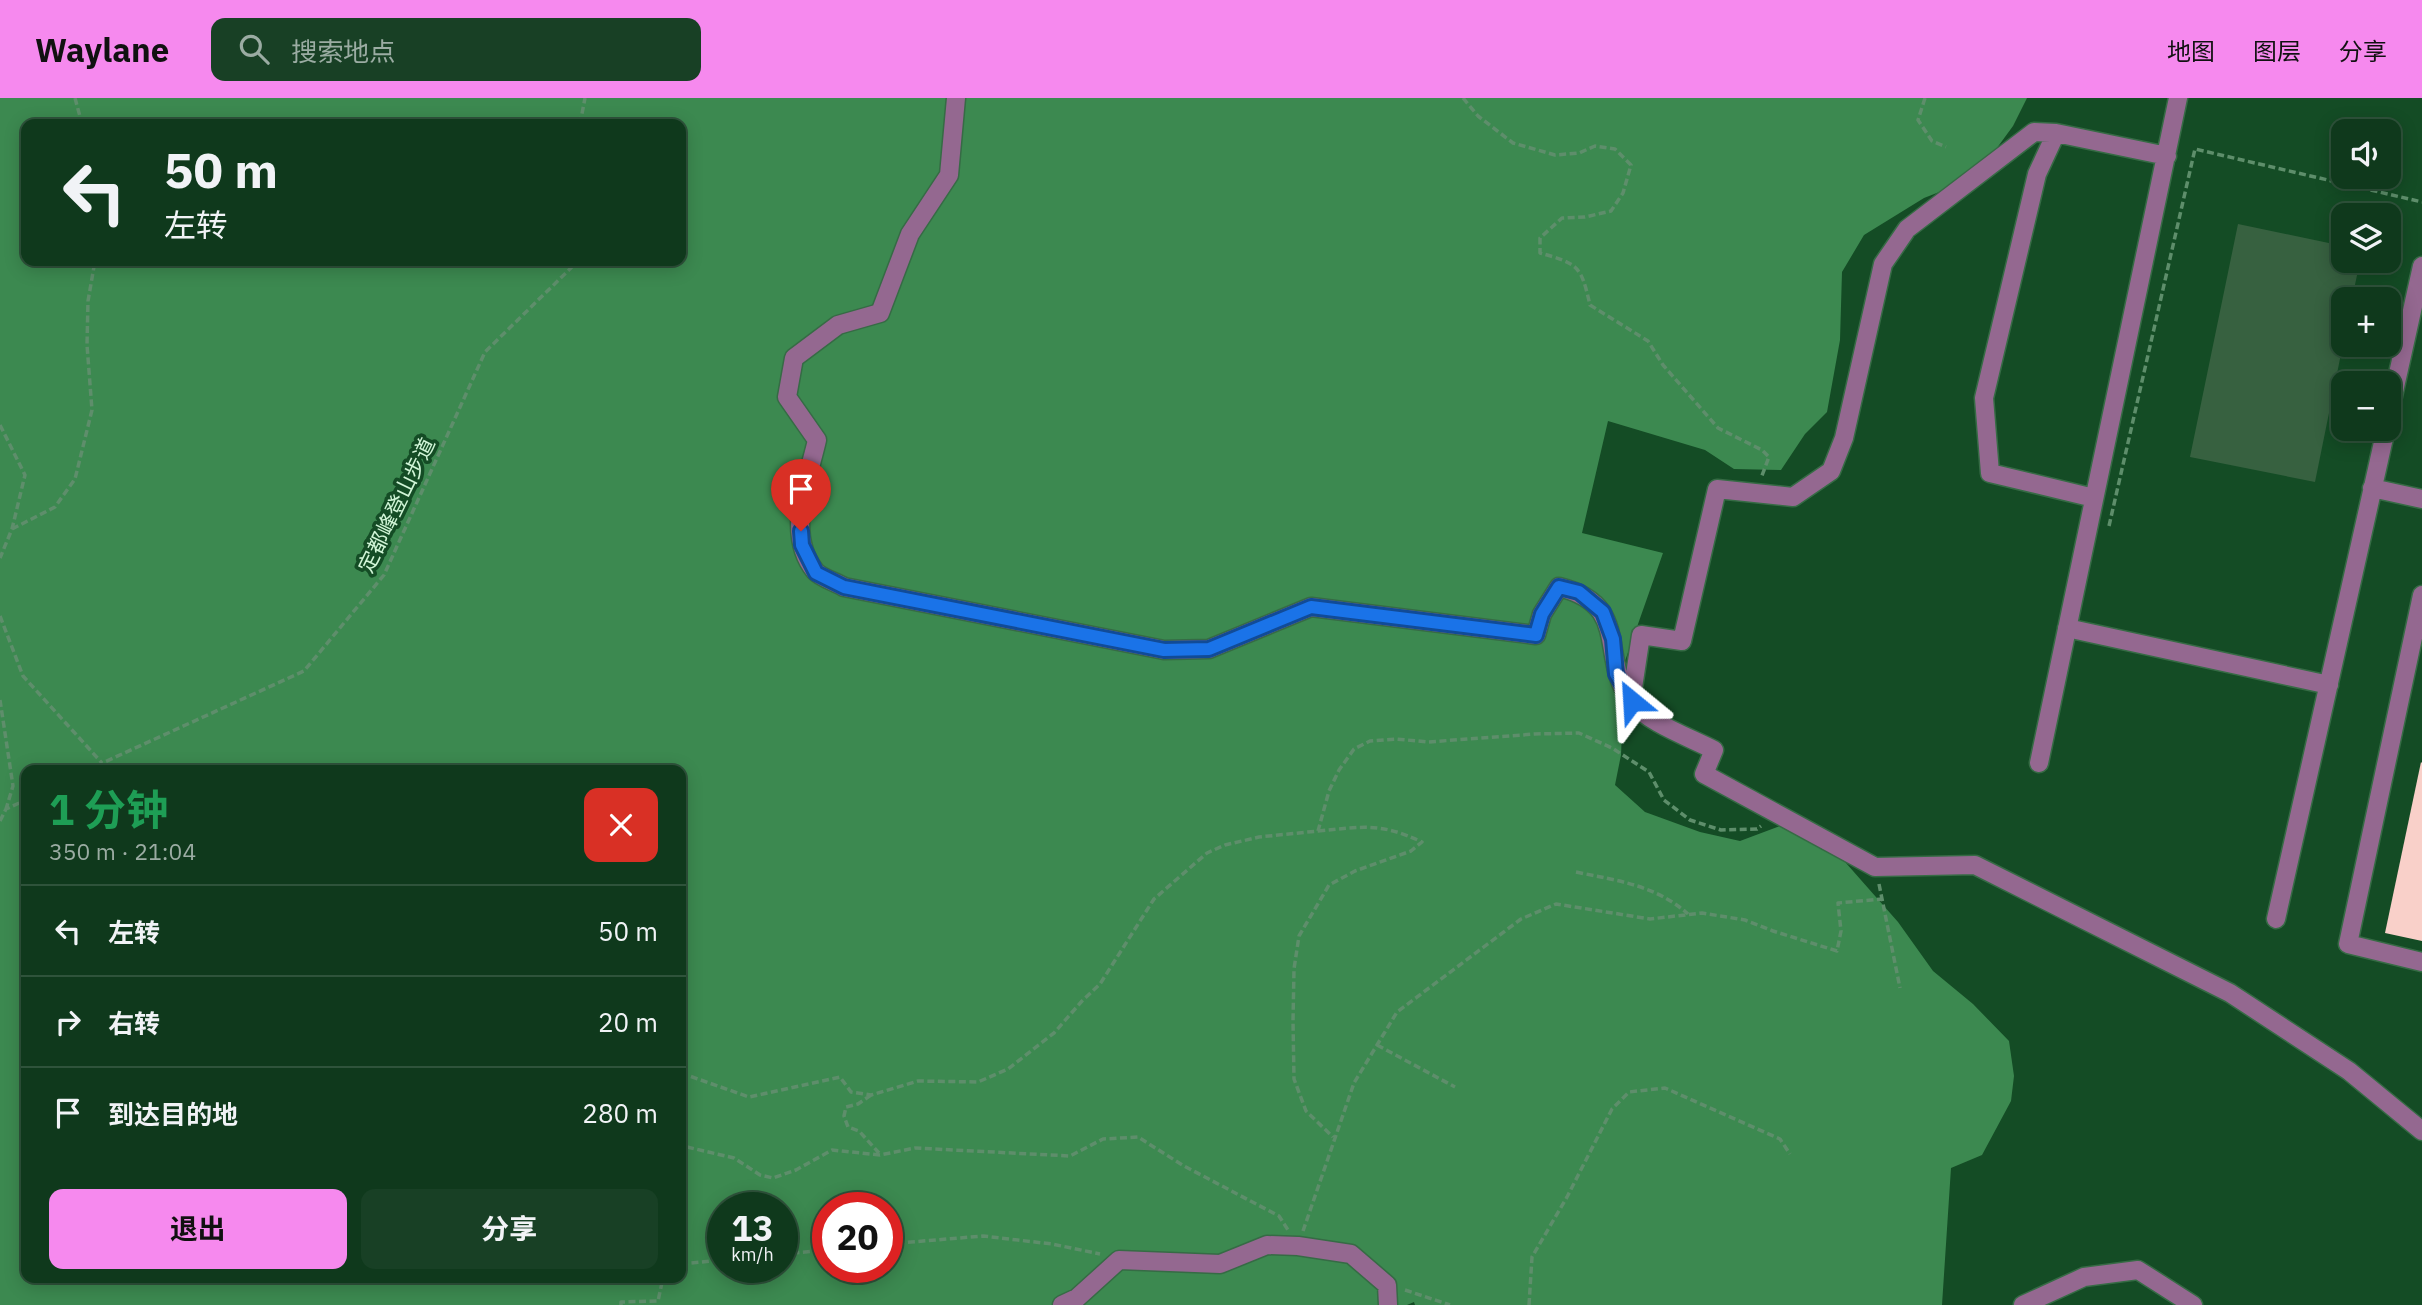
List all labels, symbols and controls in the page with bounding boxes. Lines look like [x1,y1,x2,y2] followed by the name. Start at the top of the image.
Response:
[211,18,701,81] search box
[35,28,169,71] text: Waylane
[235,30,273,68] icon: search
[291,34,395,68] text: 搜索地点
[2167,35,2215,67] text: 地图
[2253,35,2301,67] text: 图层
[2339,35,2387,67] text: 分享
[2331,119,2401,441] map controls
[2331,119,2401,189] button: sound
[164,138,278,201] text: 50 m
[49,147,140,238] icon: left
[2331,203,2401,273] button: layers
[164,204,228,246] text: 左转
[2331,287,2401,357] button: +
[2331,371,2401,441] button: −
[351,433,441,577] street label: 定都峰登山步道
[771,459,831,531] pin
[782,470,820,508] icon: arrive
[1595,664,1669,738] position arrow
[49,782,168,837] text: 1 分钟
[584,788,658,862] button: close
[49,836,196,866] text: 350 m · 21:04
[49,912,87,950] icon: left
[598,914,658,948] text: 50 m
[108,915,160,949] text: 左转
[49,1003,87,1041] icon: right
[598,1005,658,1039] text: 20 m
[108,1006,160,1040] text: 右转
[49,1094,87,1132] icon: arrive
[582,1096,658,1130] text: 280 m
[108,1097,238,1131] text: 到达目的地
[49,1189,347,1269] button: 退出
[361,1189,658,1269] button: 分享
[812,1192,903,1283] speed limit sign: 20
[731,1205,774,1251] text: 13
[731,1243,774,1266] text: km/h

